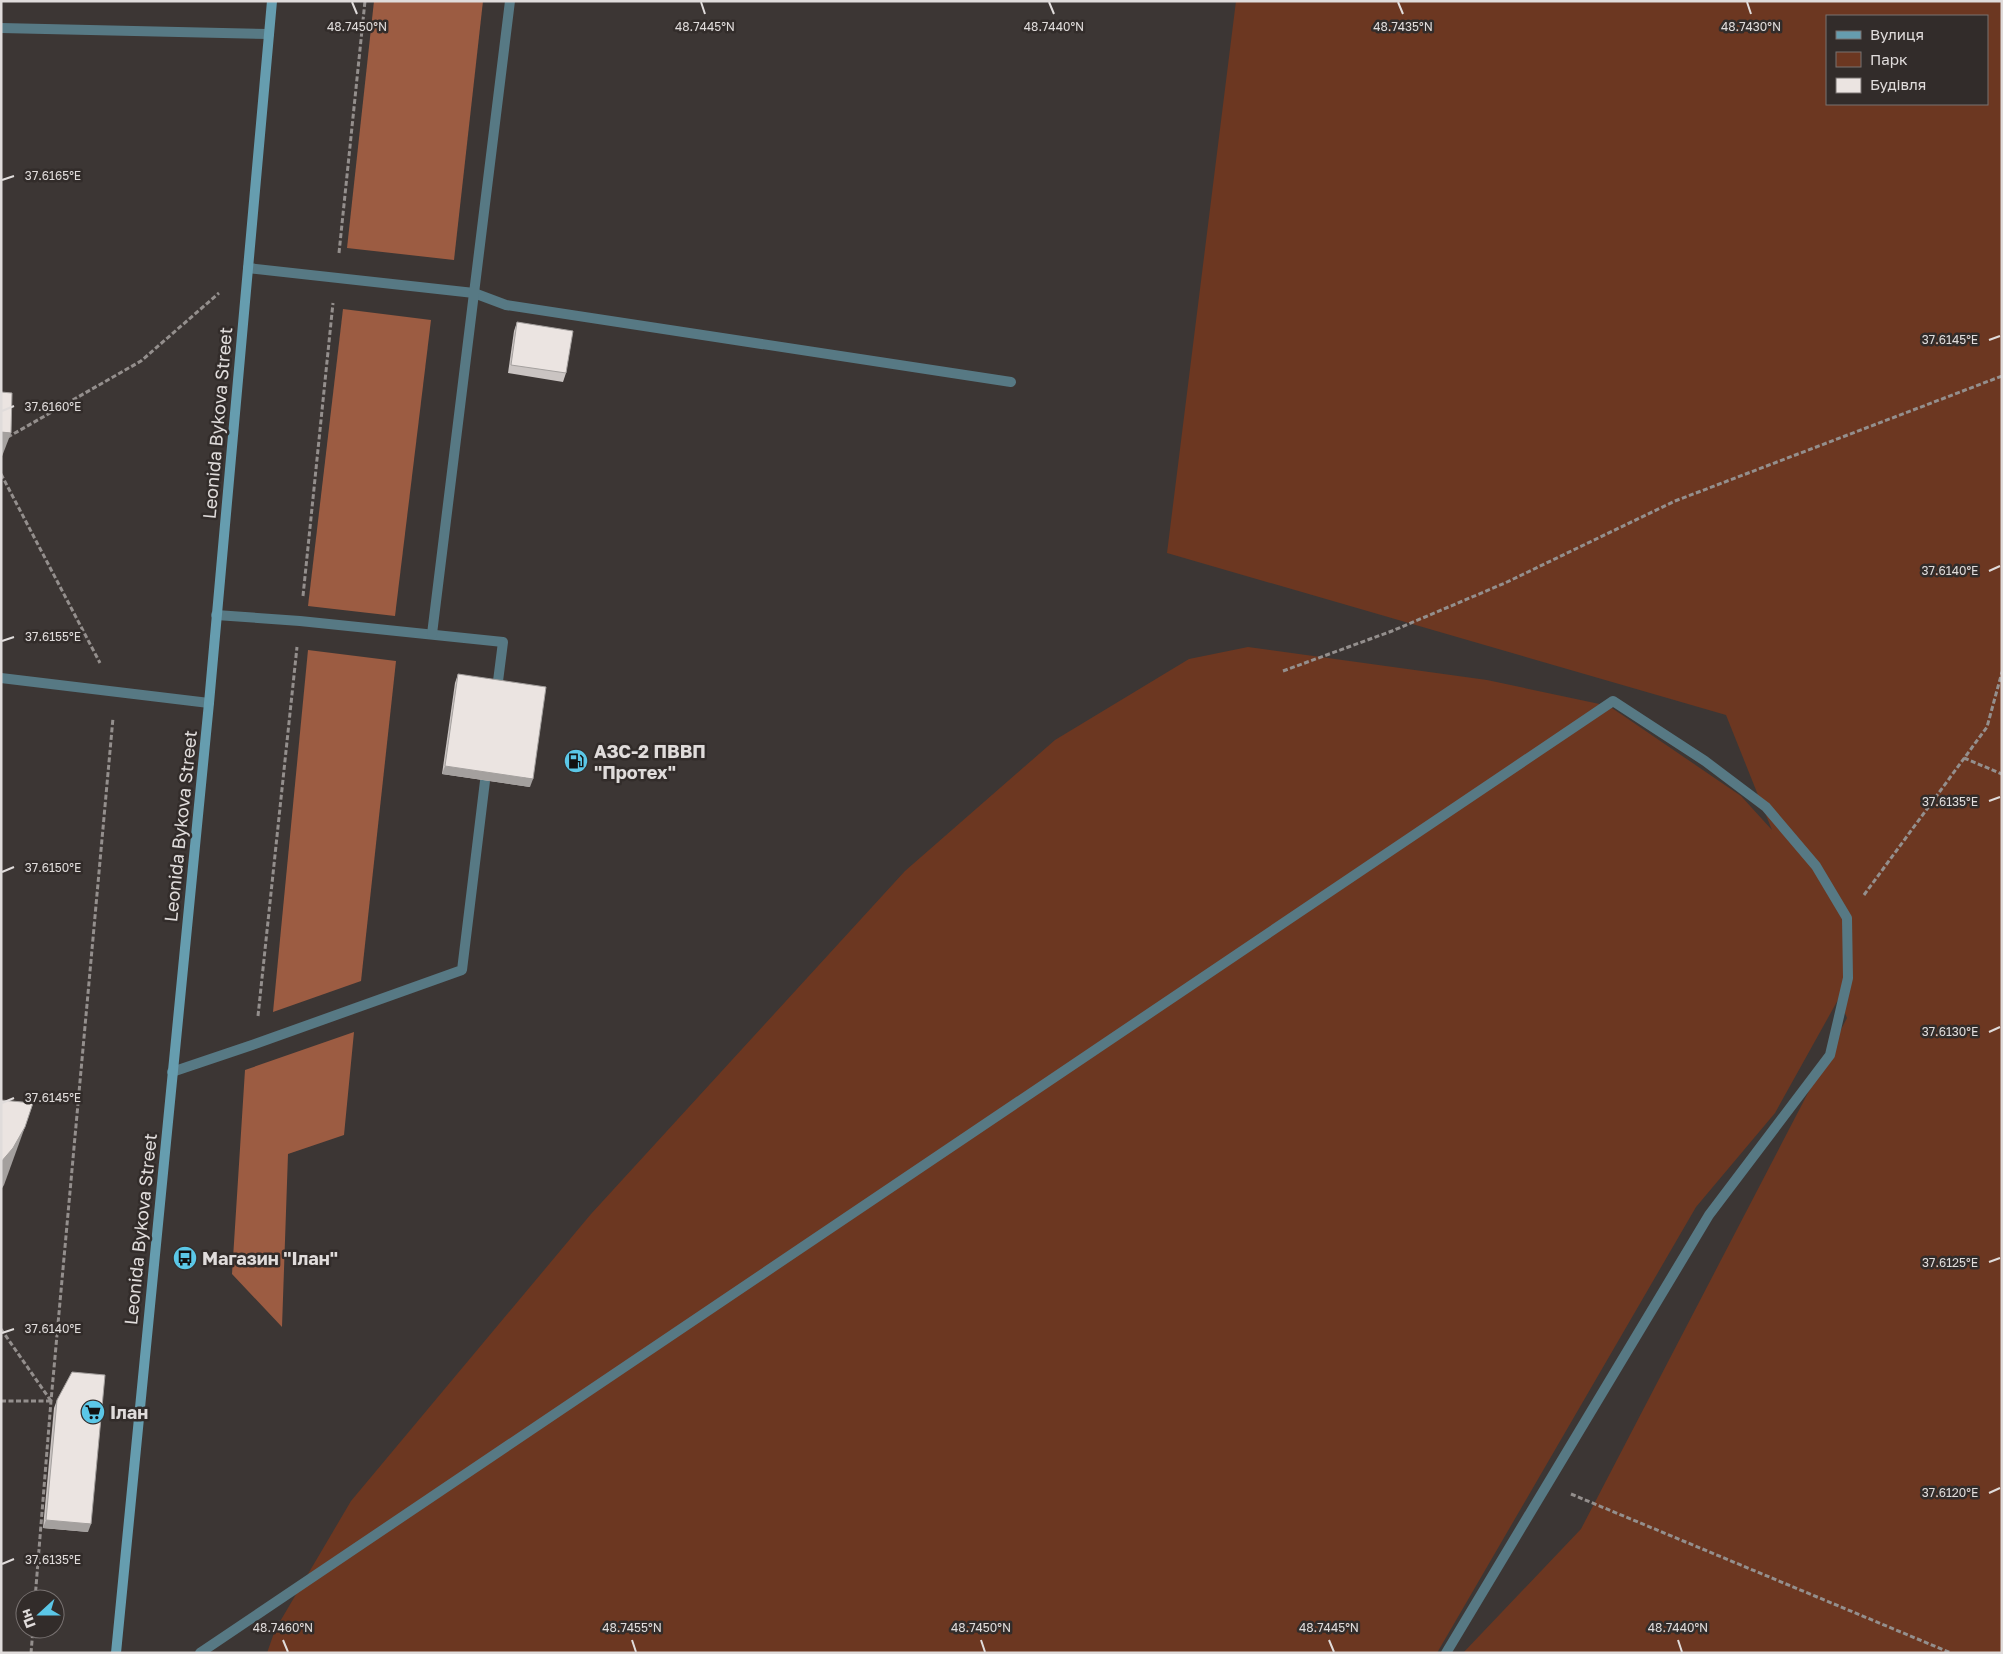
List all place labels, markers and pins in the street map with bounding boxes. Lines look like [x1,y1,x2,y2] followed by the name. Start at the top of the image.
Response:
[594,740,706,783] place label: АЗС-2 ПВВП "Протех"
[563,748,589,774] fuel station icon: АЗС-2 ПВВП "Протех"
[172,1245,198,1271] bus stop icon: Магазин "Ілан"
[202,1247,338,1269] place label: Магазин "Ілан"
[80,1399,106,1425] supermarket icon: Ілан
[110,1401,148,1423] place label: Ілан

